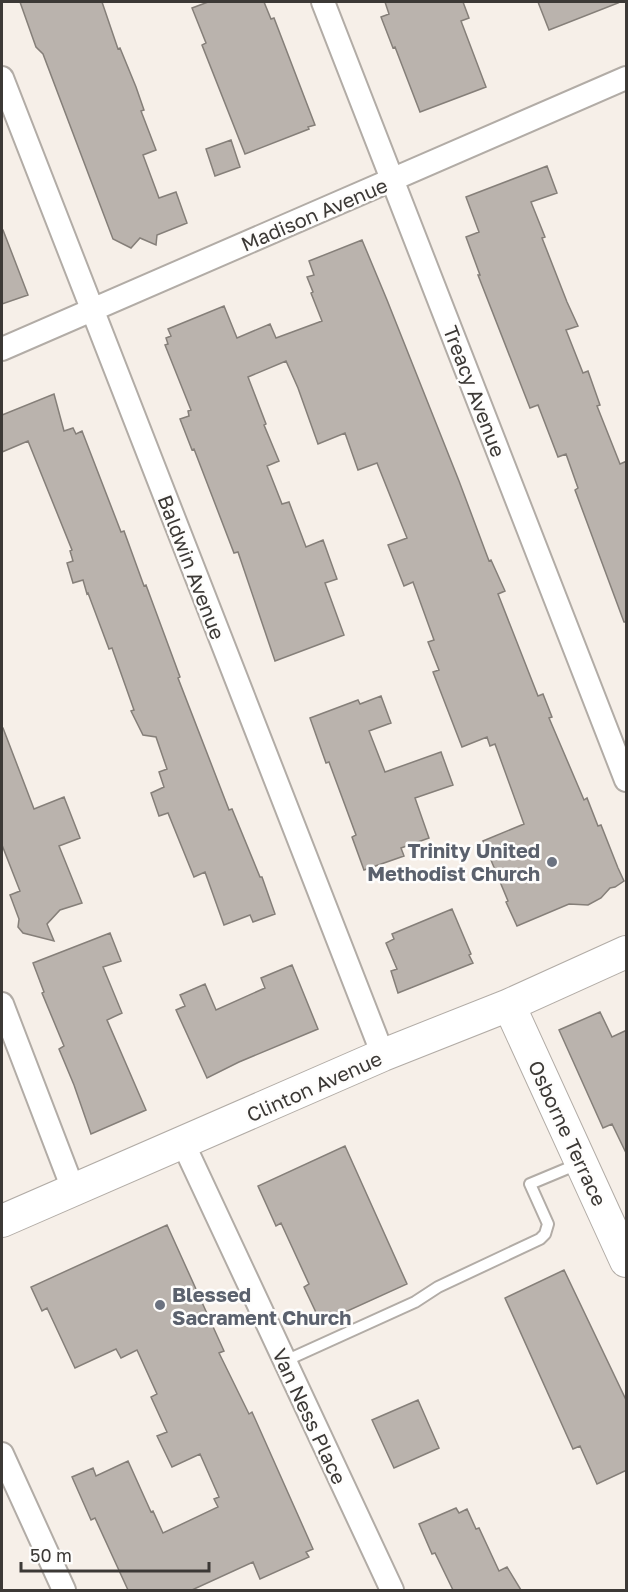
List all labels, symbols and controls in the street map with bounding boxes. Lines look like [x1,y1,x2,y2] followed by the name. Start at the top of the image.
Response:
[237,172,391,256] street label: Madison Avenue
[439,322,511,460] street label: Treacy Avenue
[153,491,231,643] street label: Baldwin Avenue
[367,838,540,885] place label: Trinity United Methodist Church
[545,855,559,869] marker: Trinity United Methodist Church
[243,1045,385,1127] street label: Clinton Avenue
[524,1056,612,1210] street label: Osborne Terrace
[172,1282,351,1329] place label: Blessed Sacrament Church
[153,1298,167,1312] marker: Blessed Sacrament Church
[268,1344,352,1488] street label: Van Ness Place
[21,1535,208,1573] scale bar
[30,1544,72,1566] text: 50 m

